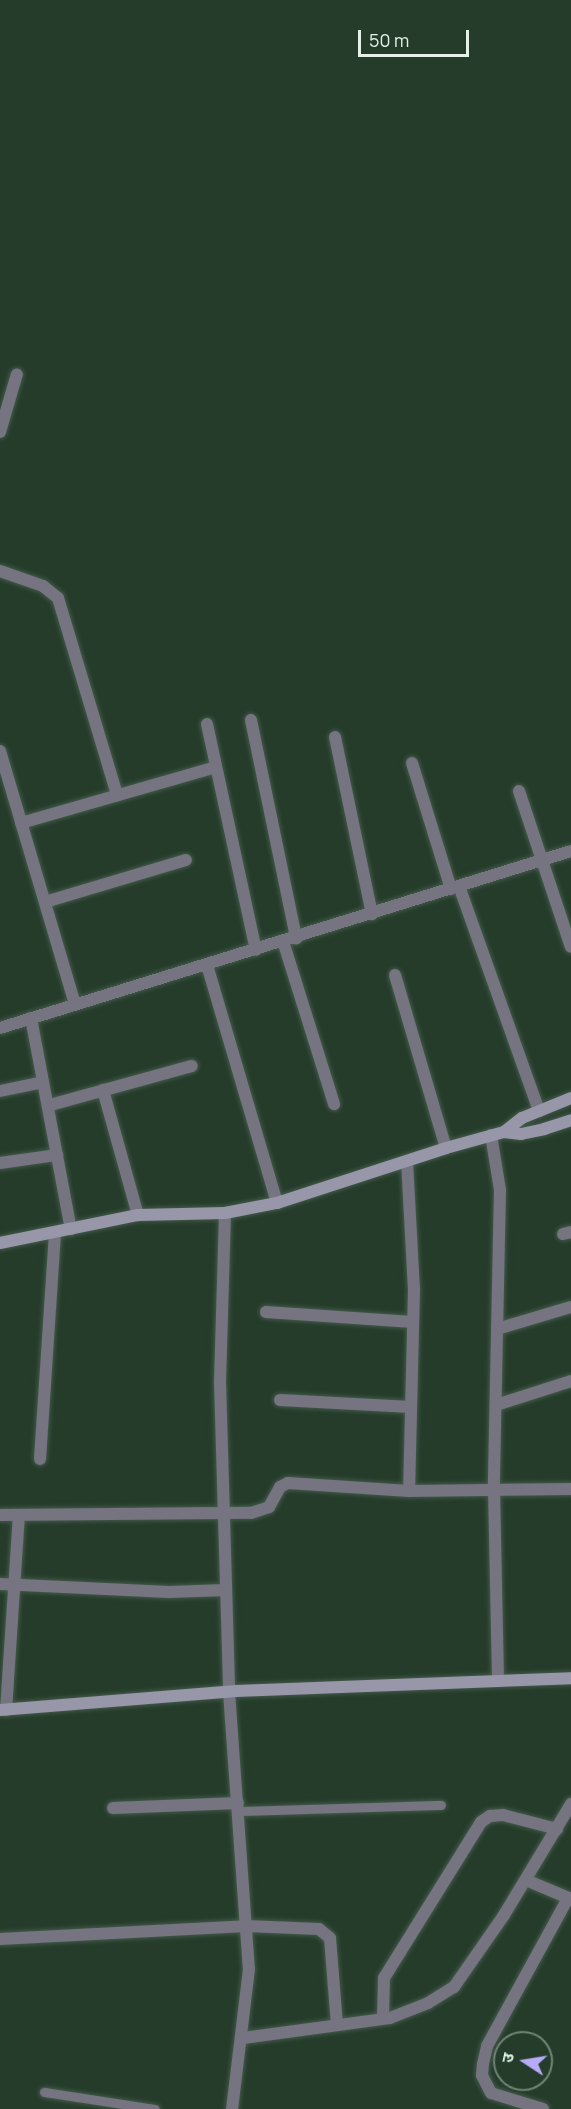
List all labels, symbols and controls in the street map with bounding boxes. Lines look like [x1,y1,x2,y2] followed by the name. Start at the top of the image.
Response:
[361,18,472,56] scale bar
[369,28,409,52] text: 50 m
[493,2031,553,2091] north arrow
[496,2051,519,2065] text: उ

